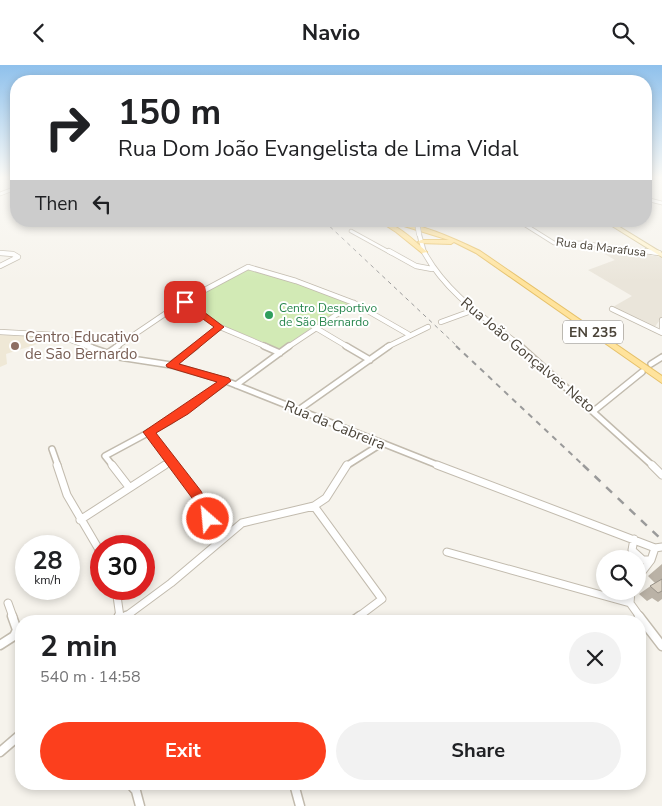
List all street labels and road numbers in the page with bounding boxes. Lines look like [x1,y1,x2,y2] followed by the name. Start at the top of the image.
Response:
[555,234,647,260] street label: Rua da Marafusa
[457,293,599,417] street label: Rua João Gonçalves Neto
[563,321,623,343] road number: EN 235
[281,396,389,454] street label: Rua da Cabreira

